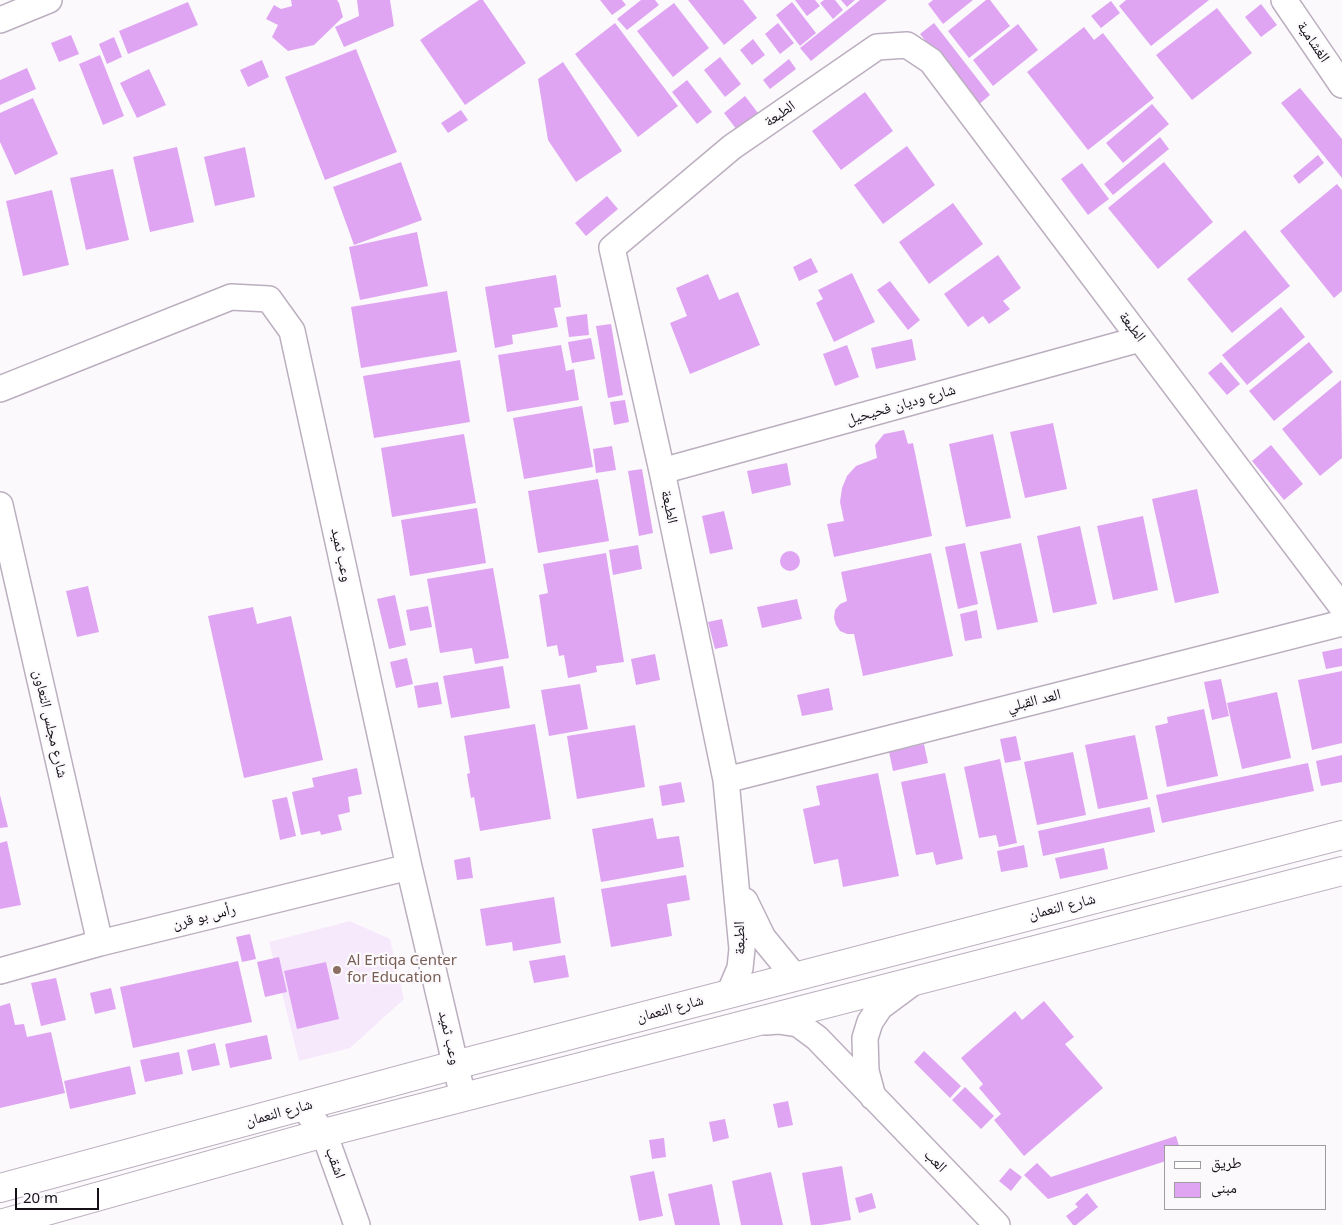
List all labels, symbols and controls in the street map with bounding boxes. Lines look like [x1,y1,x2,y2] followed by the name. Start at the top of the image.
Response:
[1293,18,1333,66] street label: الغشامية
[761,97,799,131] street label: الطبعة
[1115,308,1149,346] street label: الطبعة
[844,381,958,429] street label: شارع وديان فحيحيل
[657,489,681,525] street label: الطبعة
[327,526,355,584] street label: وعب ثميد
[29,668,71,780] street label: شارع مجلس التعاون
[1005,686,1063,716] street label: العد القبلي
[1027,890,1097,924] street label: شارع النعمان
[170,900,238,934] street label: رأس بو قرن
[731,921,749,955] street label: الطبعة
[347,952,457,987] place label: Al Ertiqa Center for Education
[331,964,343,976] marker: Al Ertiqa Center for Education
[635,991,705,1027] street label: شارع النعمان
[434,1009,464,1067] street label: وعب ثميد
[244,1095,314,1131] street label: شارع النعمان
[321,1145,349,1181] street label: اشقب
[1164,1145,1327,1210] legend
[920,1146,950,1176] street label: العب
[1211,1152,1242,1172] text: طريق
[1211,1177,1237,1197] text: مبنى
[18,1178,101,1210] scale bar
[23,1187,58,1207] text: 20 m

